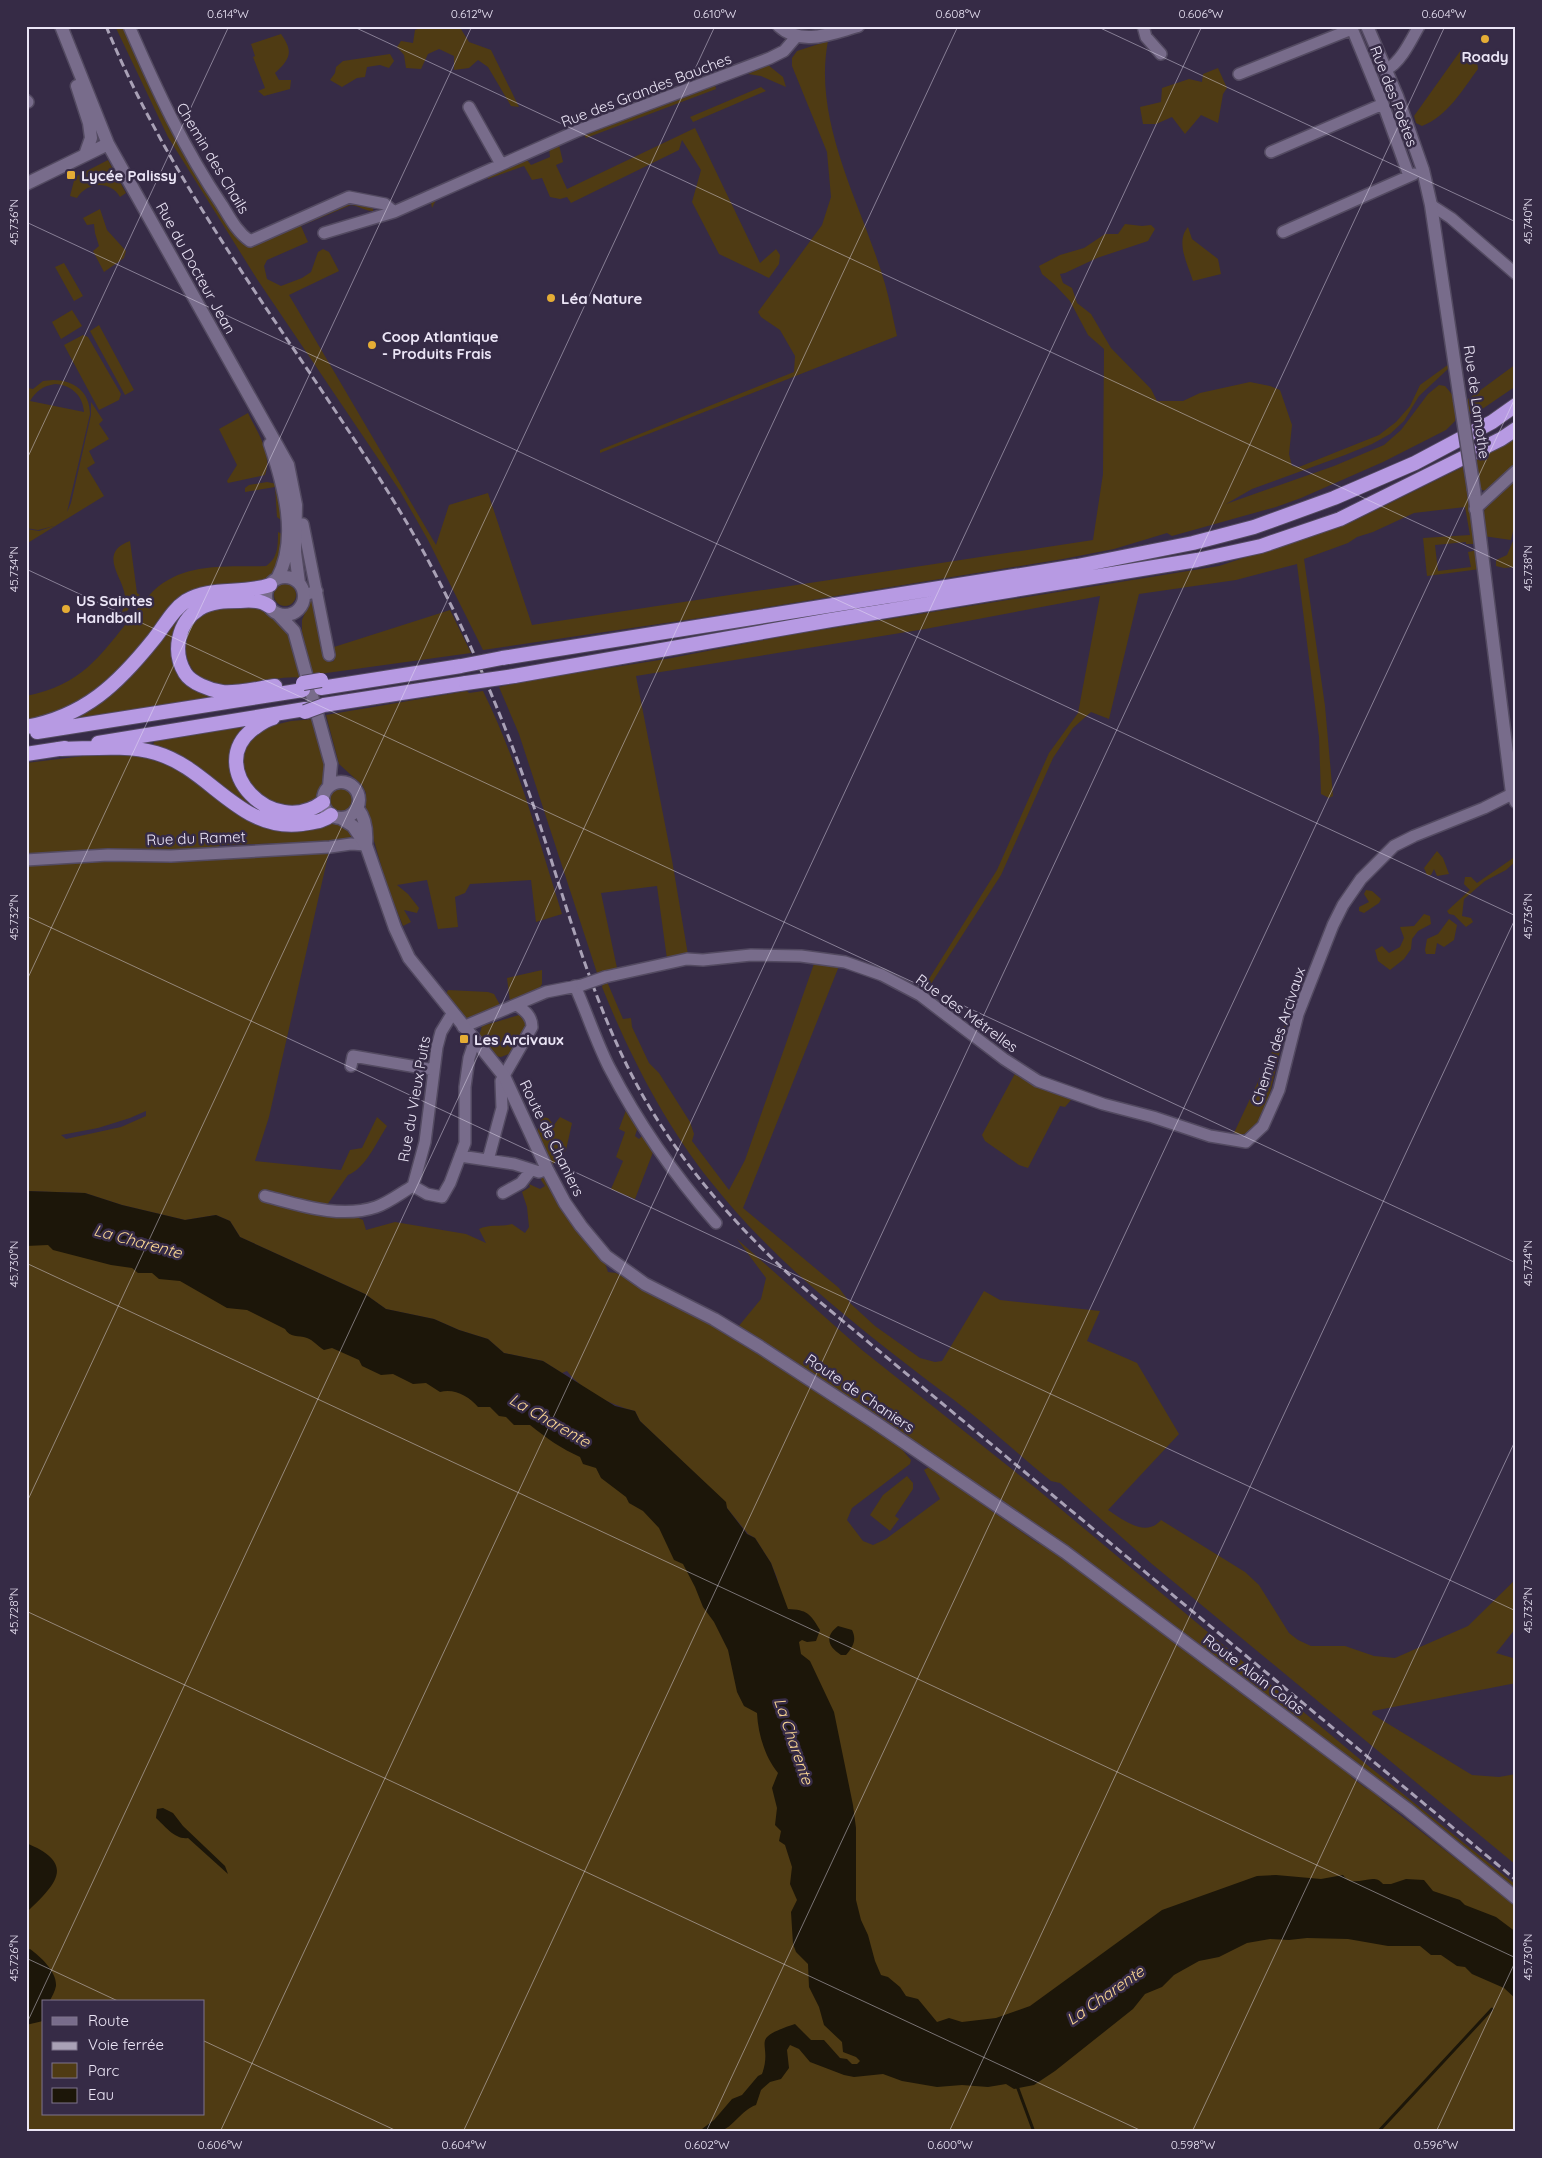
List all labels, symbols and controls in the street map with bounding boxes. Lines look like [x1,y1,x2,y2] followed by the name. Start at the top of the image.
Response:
[207,6,249,21] text: 0.614°W
[451,6,494,21] text: 0.612°W
[694,6,737,21] text: 0.610°W
[936,6,981,21] text: 0.608°W
[1179,6,1224,21] text: 0.606°W
[1422,6,1467,21] text: 0.604°W
[1479,33,1491,45] marker: Roady
[1366,43,1422,149] street label: Rue des Poètes
[1461,47,1509,66] place label: Roady
[558,49,734,131] street label: Rue des Grandes Bauches
[172,99,254,217] street label: Chemin des Chails
[81,166,177,185] place label: Lycée Palissy
[65,169,77,181] marker: Lycée Palissy
[1520,198,1535,244] text: 45.740°N
[6,199,21,245] text: 45.736°N
[152,199,240,337] street label: Rue du Docteur Jean
[561,289,643,308] place label: Léa Nature
[545,292,557,304] marker: Léa Nature
[382,327,499,363] place label: Coop Atlantique - Produits Frais
[366,339,378,351] marker: Coop Atlantique - Produits Frais
[1460,344,1494,460] street label: Rue de Lamothe
[1520,545,1535,591] text: 45.738°N
[6,546,21,592] text: 45.734°N
[76,591,153,627] place label: US Saintes Handball
[60,603,72,615] marker: US Saintes Handball
[146,827,246,849] street label: Rue du Ramet
[1520,893,1535,939] text: 45.736°N
[6,894,21,940] text: 45.732°N
[1247,965,1309,1107] street label: Chemin des Arcivaux
[912,970,1022,1056] street label: Rue des Métrelles
[474,1030,564,1049] place label: Les Arcivaux
[458,1033,470,1045] marker: Les Arcivaux
[394,1035,434,1163] street label: Rue du Vieux Puits
[516,1077,588,1199] street label: Route de Chaniers
[92,1220,185,1263] water label: La Charente
[6,1240,21,1288] text: 45.730°N
[1520,1240,1535,1286] text: 45.734°N
[802,1350,918,1436] street label: Route de Chaniers
[506,1389,595,1452] water label: La Charente
[1520,1587,1535,1633] text: 45.732°N
[6,1588,21,1634] text: 45.728°N
[1200,1630,1308,1718] street label: Route Alain Colas
[770,1695,818,1788] water label: La Charente
[1520,1933,1535,1981] text: 45.730°N
[6,1935,21,1981] text: 45.726°N
[1062,1960,1148,2029] water label: La Charente
[42,2000,205,2116] legend
[88,2011,129,2030] text: Route
[88,2035,164,2054] text: Voie ferrée
[88,2061,119,2080] text: Parc
[88,2085,114,2104] text: Eau
[198,2137,243,2152] text: 0.606°W
[442,2137,487,2152] text: 0.604°W
[684,2137,730,2152] text: 0.602°W
[927,2137,973,2152] text: 0.600°W
[1171,2137,1216,2152] text: 0.598°W
[1414,2137,1459,2152] text: 0.596°W

